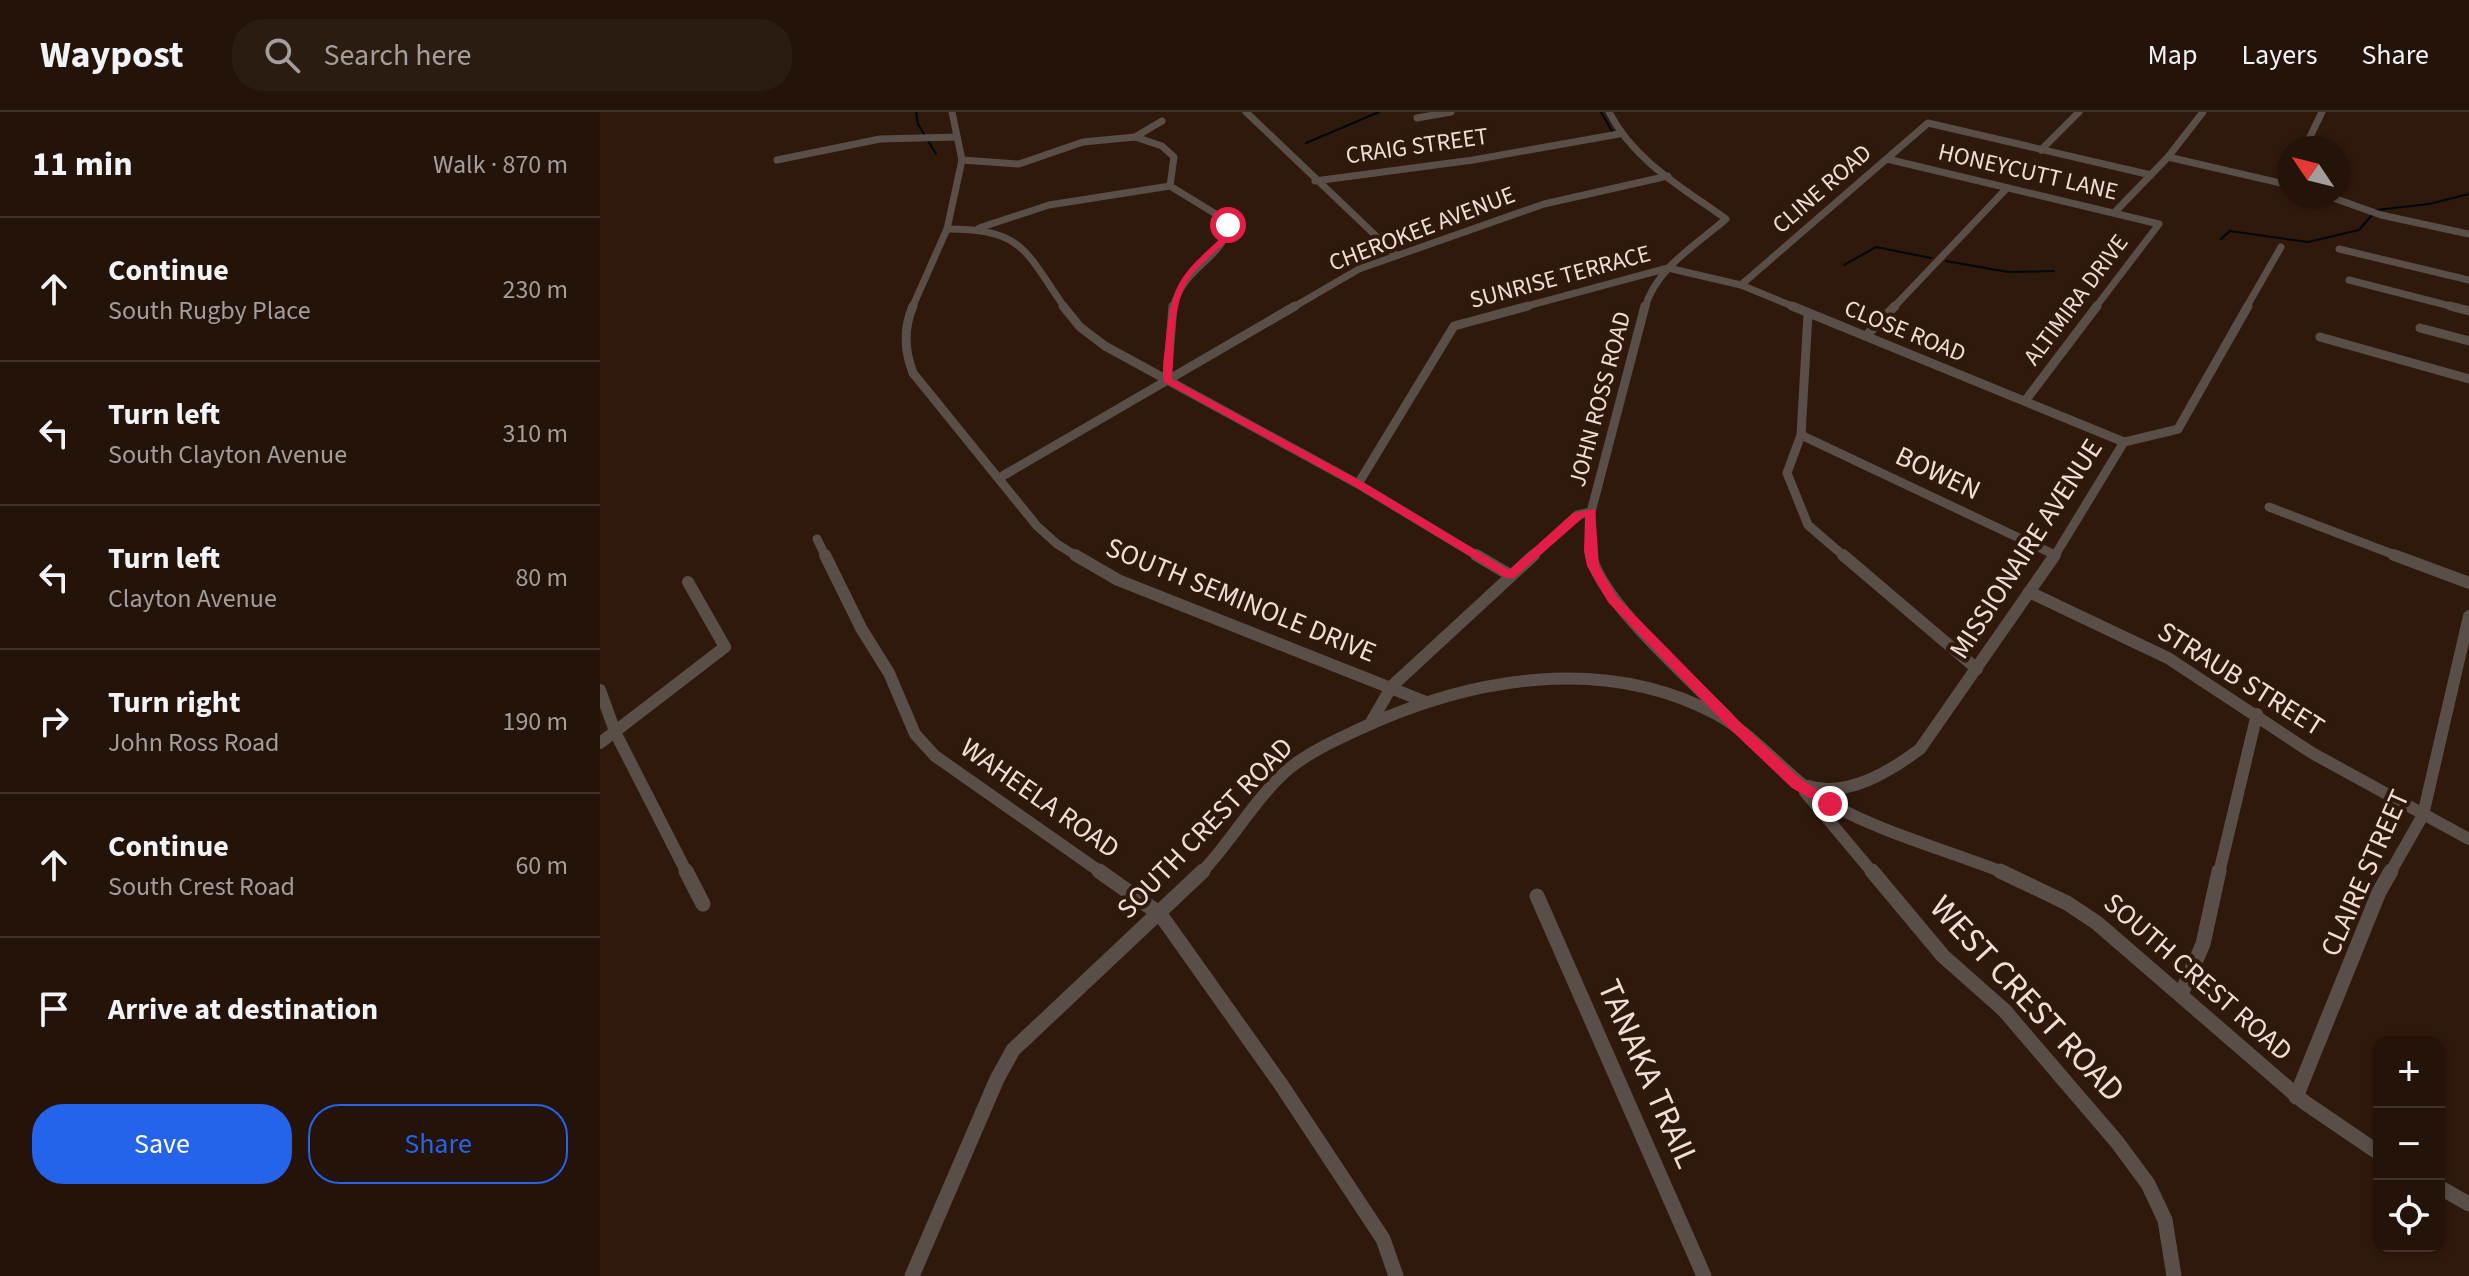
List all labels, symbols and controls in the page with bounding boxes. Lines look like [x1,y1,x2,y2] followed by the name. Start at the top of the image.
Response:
[232,19,792,91] search box
[40,28,184,82] text: Waypost
[260,33,304,77] icon: search
[324,34,471,77] text: Search here
[2147,35,2197,75] text: Map
[2241,35,2317,75] text: Layers
[2361,35,2429,75] text: Share
[1344,119,1490,173] street label: CRAIG STREET
[1935,134,2121,210] street label: HONEYCUTT LANE
[1765,136,1879,242] street label: CLINE ROAD
[2277,136,2349,208] north arrow
[32,140,133,189] text: 11 min
[433,146,568,183] text: Walk · 870 m
[1324,177,1520,281] street label: CHEROKEE AVENUE
[1210,207,1246,243] route start
[2015,227,2137,373] street label: ALTIMIRA DRIVE
[1466,236,1654,318] street label: SUNRISE TERRACE
[108,249,229,292] text: Continue
[32,267,76,311] icon: ahead
[502,271,568,308] text: 230 m
[1839,291,1971,371] street label: CLOSE ROAD
[108,292,311,329] text: South Rugby Place
[1560,307,1640,491] street label: JOHN ROSS ROAD
[108,393,220,436] text: Turn left
[32,411,76,455] icon: left
[502,415,568,452] text: 310 m
[1940,431,2112,667] street label: MISSIONAIRE AVENUE
[108,436,347,473] text: South Clayton Avenue
[1889,436,1987,510] street label: BOWEN
[1100,527,1382,673] street label: SOUTH SEMINOLE DRIVE
[108,537,220,580] text: Turn left
[32,555,76,599] icon: left
[515,559,568,596] text: 80 m
[108,580,277,617] text: Clayton Avenue
[2150,612,2332,746] street label: STRAUB STREET
[108,681,240,724] text: Turn right
[32,699,76,743] icon: right
[502,703,568,740] text: 190 m
[108,724,279,761] text: John Ross Road
[952,728,1128,868] street label: WAHEELA ROAD
[1108,728,1302,928] street label: SOUTH CREST ROAD
[2310,783,2420,963] street label: CLAIRE STREET
[1812,786,1848,822] route end
[108,825,229,868] text: Continue
[32,843,76,887] icon: ahead
[515,847,568,884] text: 60 m
[108,868,295,905] text: South Crest Road
[2095,884,2301,1070] street label: SOUTH CREST ROAD
[1918,885,2136,1113] street label: WEST CREST ROAD
[1585,972,1711,1176] street label: TANAKA TRAIL
[32,987,76,1031] icon: arrive
[108,988,378,1031] text: Arrive at destination
[2373,1036,2445,1252] map controls
[2373,1036,2445,1108] button: +
[32,1104,292,1184] button: Save
[308,1104,568,1184] button: Share
[2373,1108,2445,1180] button: −
[2373,1180,2445,1252] button: locate

